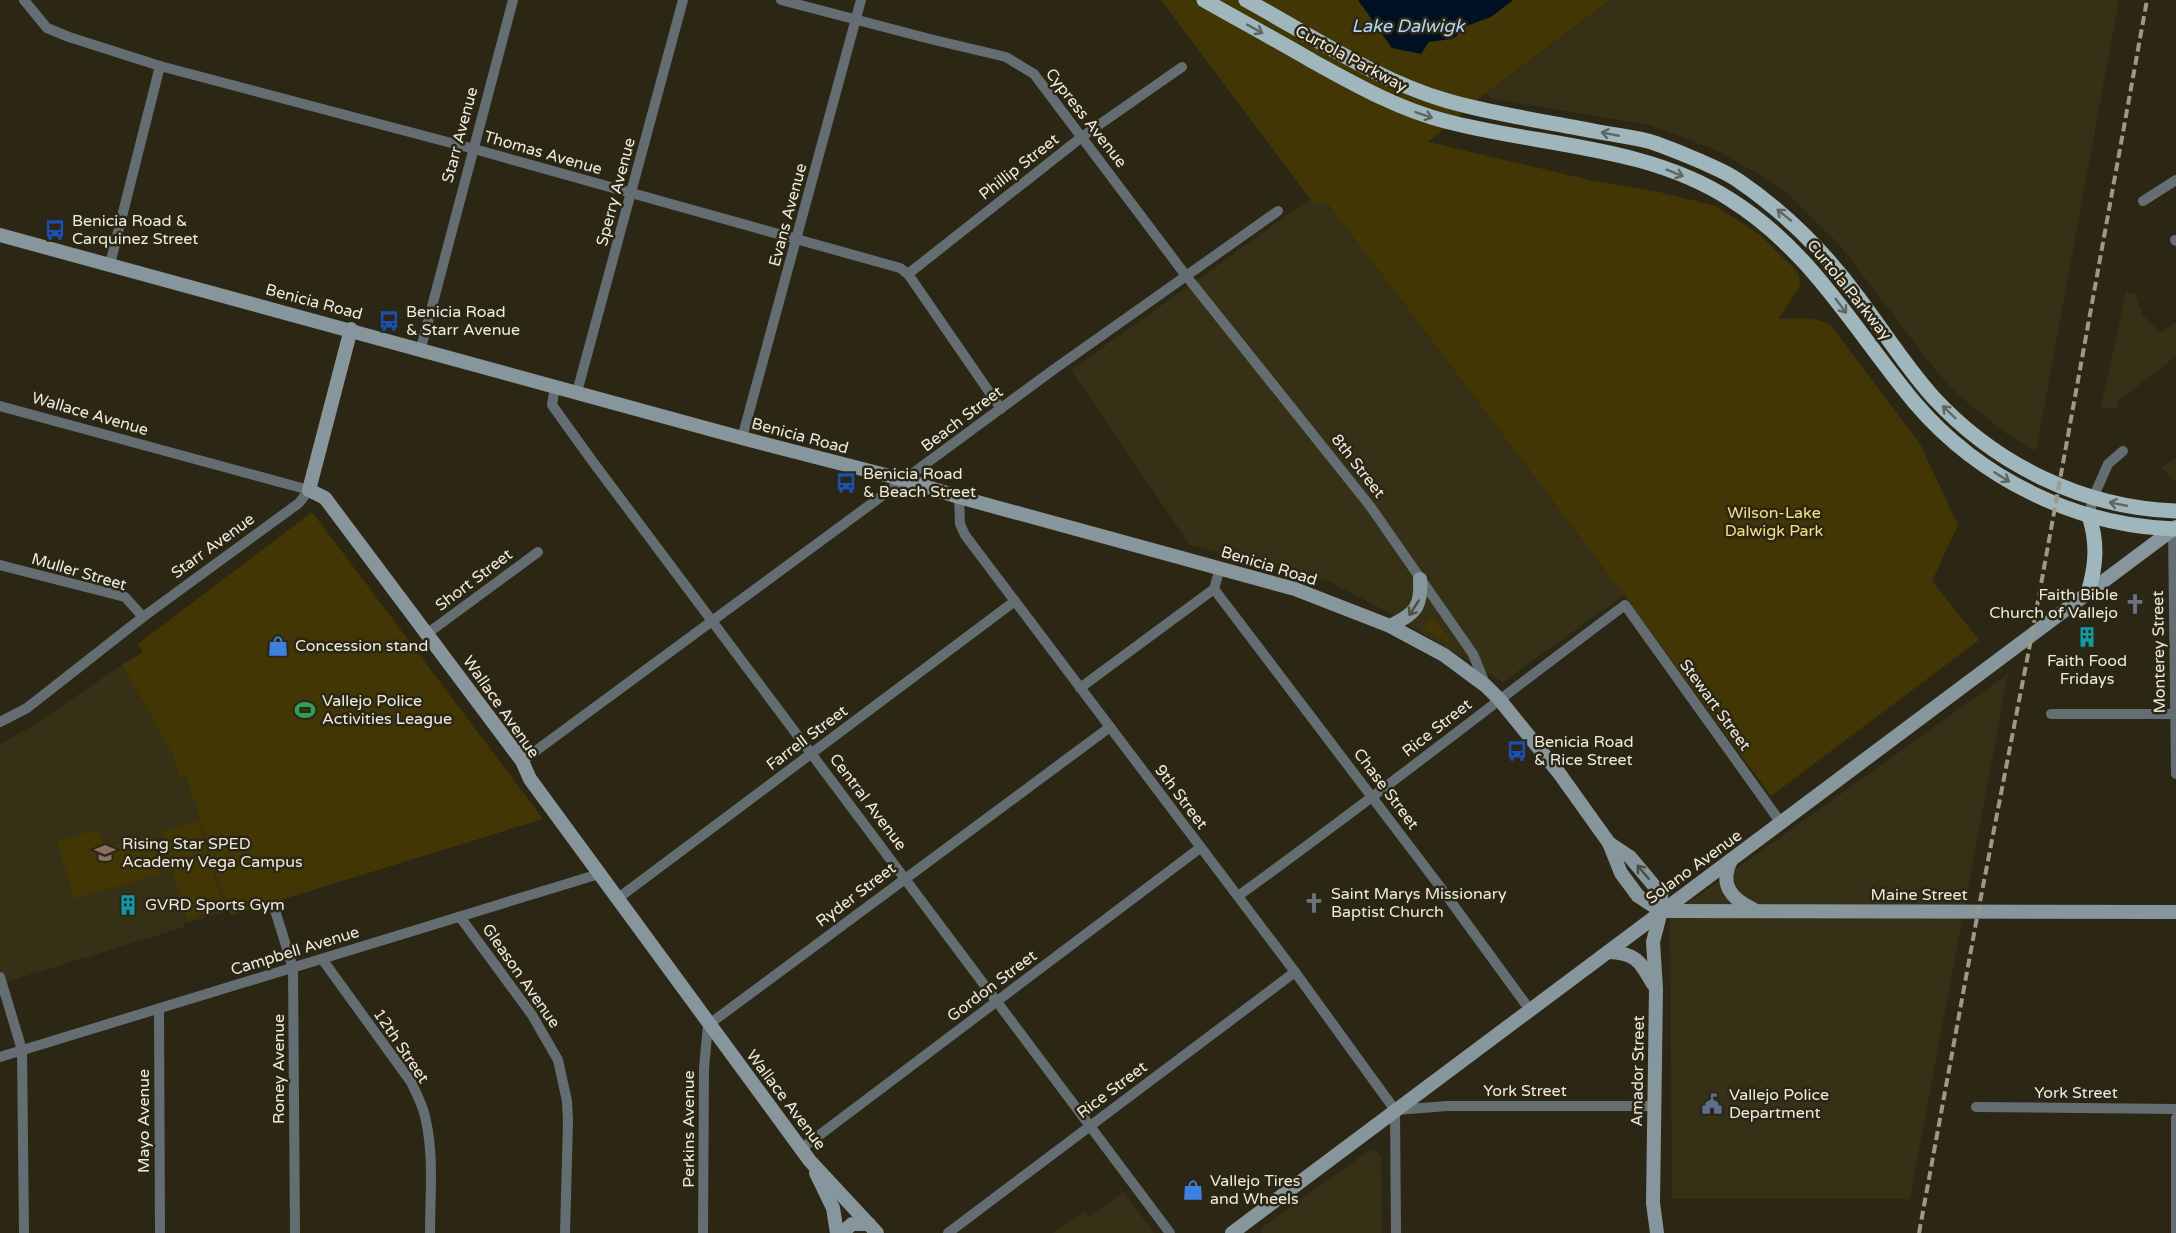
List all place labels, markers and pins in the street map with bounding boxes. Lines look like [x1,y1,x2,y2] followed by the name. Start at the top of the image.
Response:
[72,211,198,249] place label: Benicia Road & Carquinez Street
[43,218,67,242] bus stop icon: Benicia Road & Carquinez Street
[406,302,520,340] place label: Benicia Road & Starr Avenue
[377,309,401,333] bus stop icon: Benicia Road & Starr Avenue
[863,464,976,502] place label: Benicia Road & Beach Street
[834,471,858,495] bus stop icon: Benicia Road & Beach Street
[1989,585,2118,623] place label: Faith Bible Church of Vallejo
[2123,592,2147,616] church icon: Faith Bible Church of Vallejo
[2075,625,2099,649] building icon: Faith Food Fridays
[266,634,290,658] shop icon: Concession stand
[295,636,428,656] place label: Concession stand
[2047,651,2127,689] place label: Faith Food Fridays
[322,691,452,729] place label: Vallejo Police Activities League
[293,698,317,722] sports icon: Vallejo Police Activities League
[1534,732,1634,770] place label: Benicia Road & Rice Street
[1505,739,1529,763] bus stop icon: Benicia Road & Rice Street
[122,834,303,872] place label: Rising Star SPED Academy Vega Campus
[93,841,117,865] school or university icon: Rising Star SPED Academy Vega Campus
[1331,884,1507,922] place label: Saint Marys Missionary Baptist Church
[1302,891,1326,915] church icon: Saint Marys Missionary Baptist Church
[116,893,140,917] building icon: GVRD Sports Gym
[145,895,285,915] place label: GVRD Sports Gym
[1729,1085,1829,1123] place label: Vallejo Police Department
[1700,1092,1724,1116] public building icon: Vallejo Police Department
[1210,1171,1300,1209] place label: Vallejo Tires and Wheels
[1181,1178,1205,1202] shop icon: Vallejo Tires and Wheels

